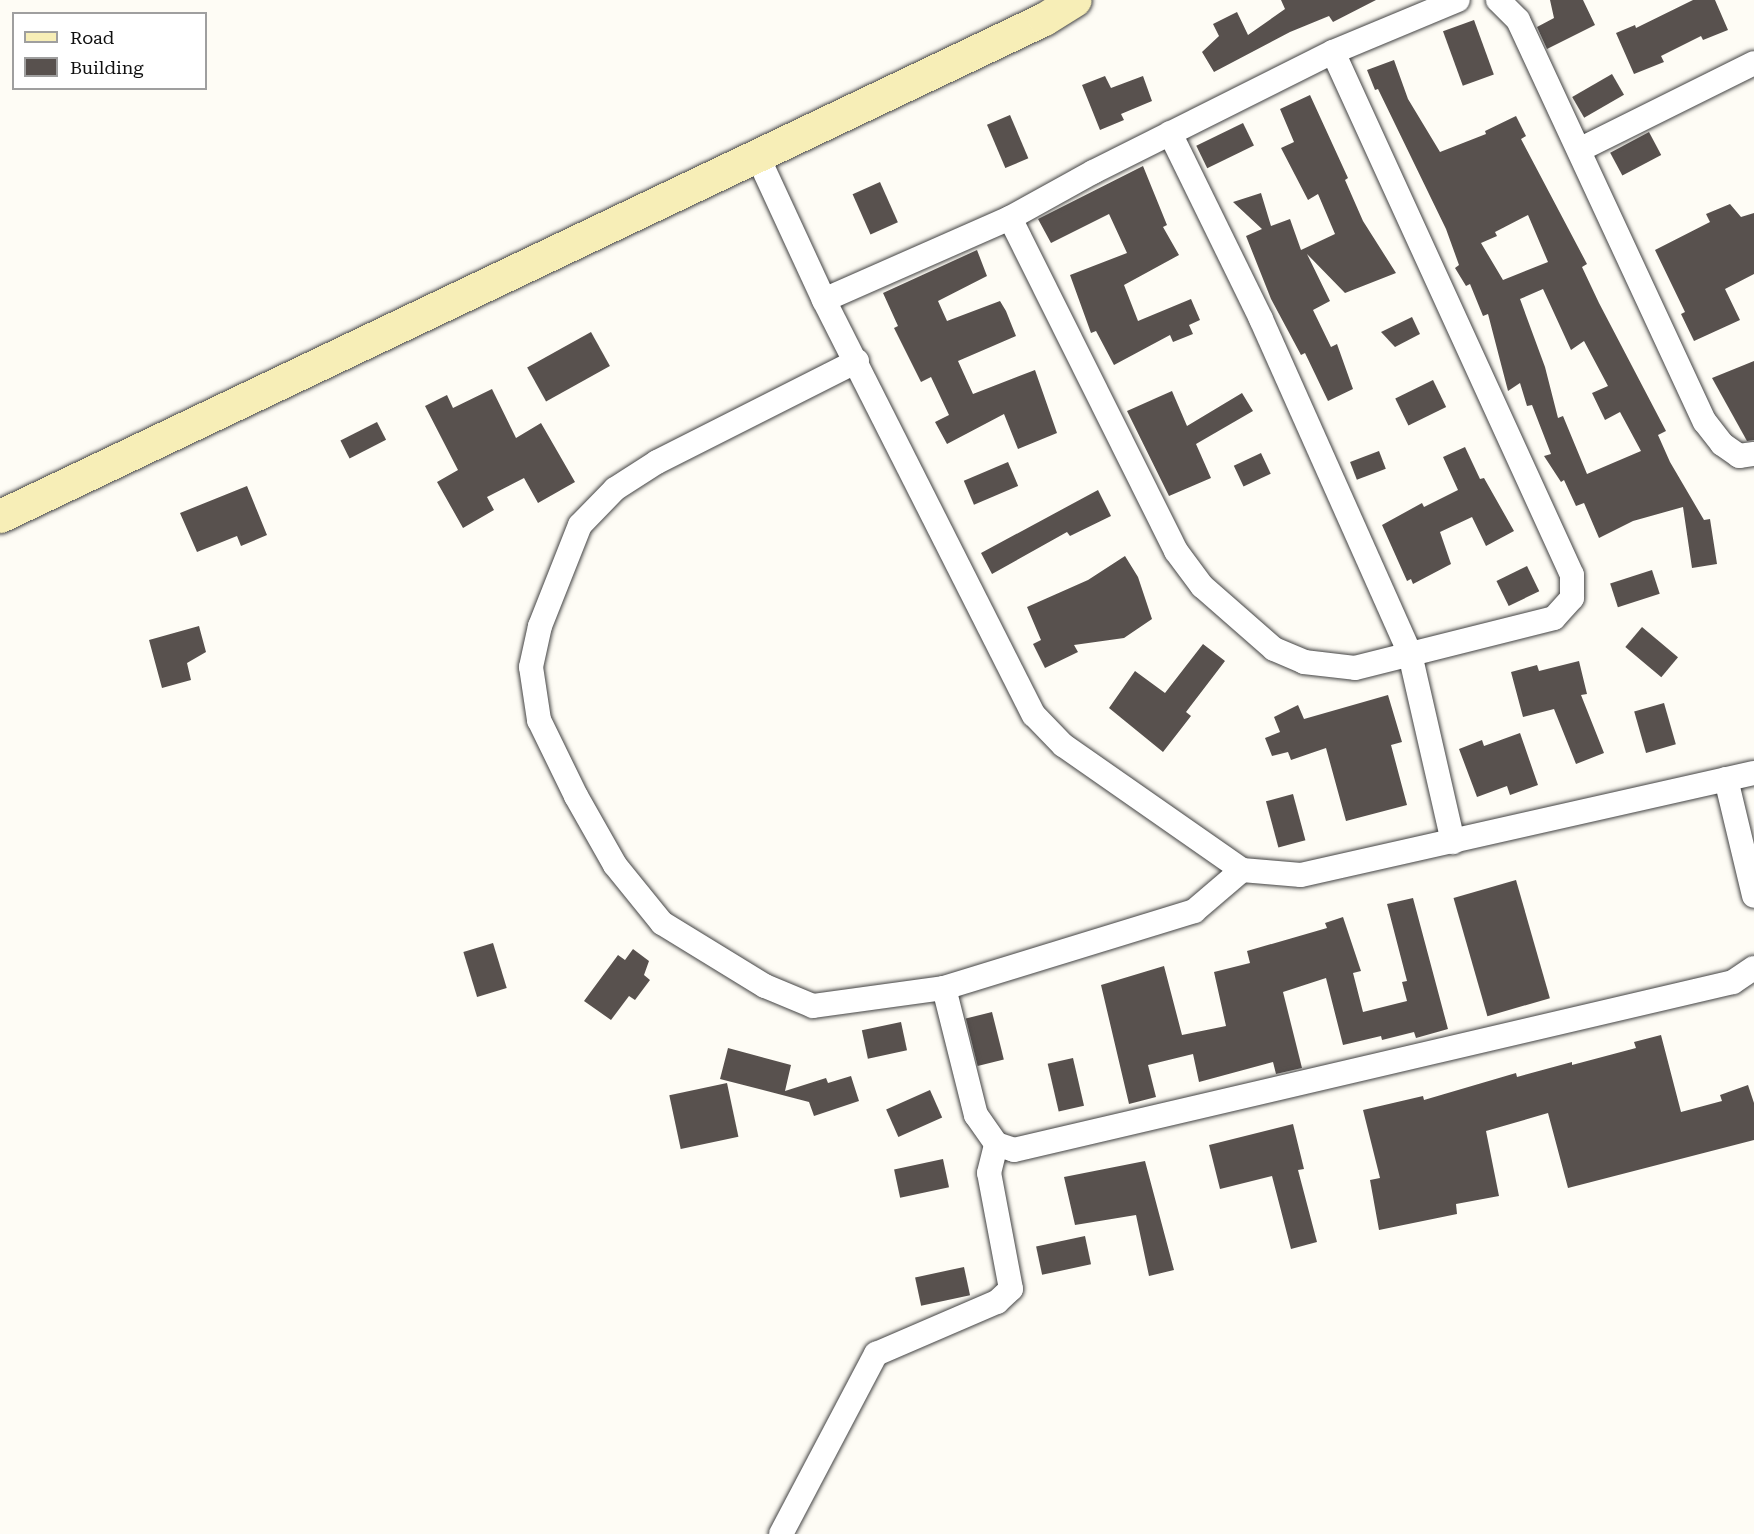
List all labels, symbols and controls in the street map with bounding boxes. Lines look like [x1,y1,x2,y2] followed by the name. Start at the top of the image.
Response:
[12,12,207,90] legend
[70,27,114,48] text: Road
[70,57,144,78] text: Building

